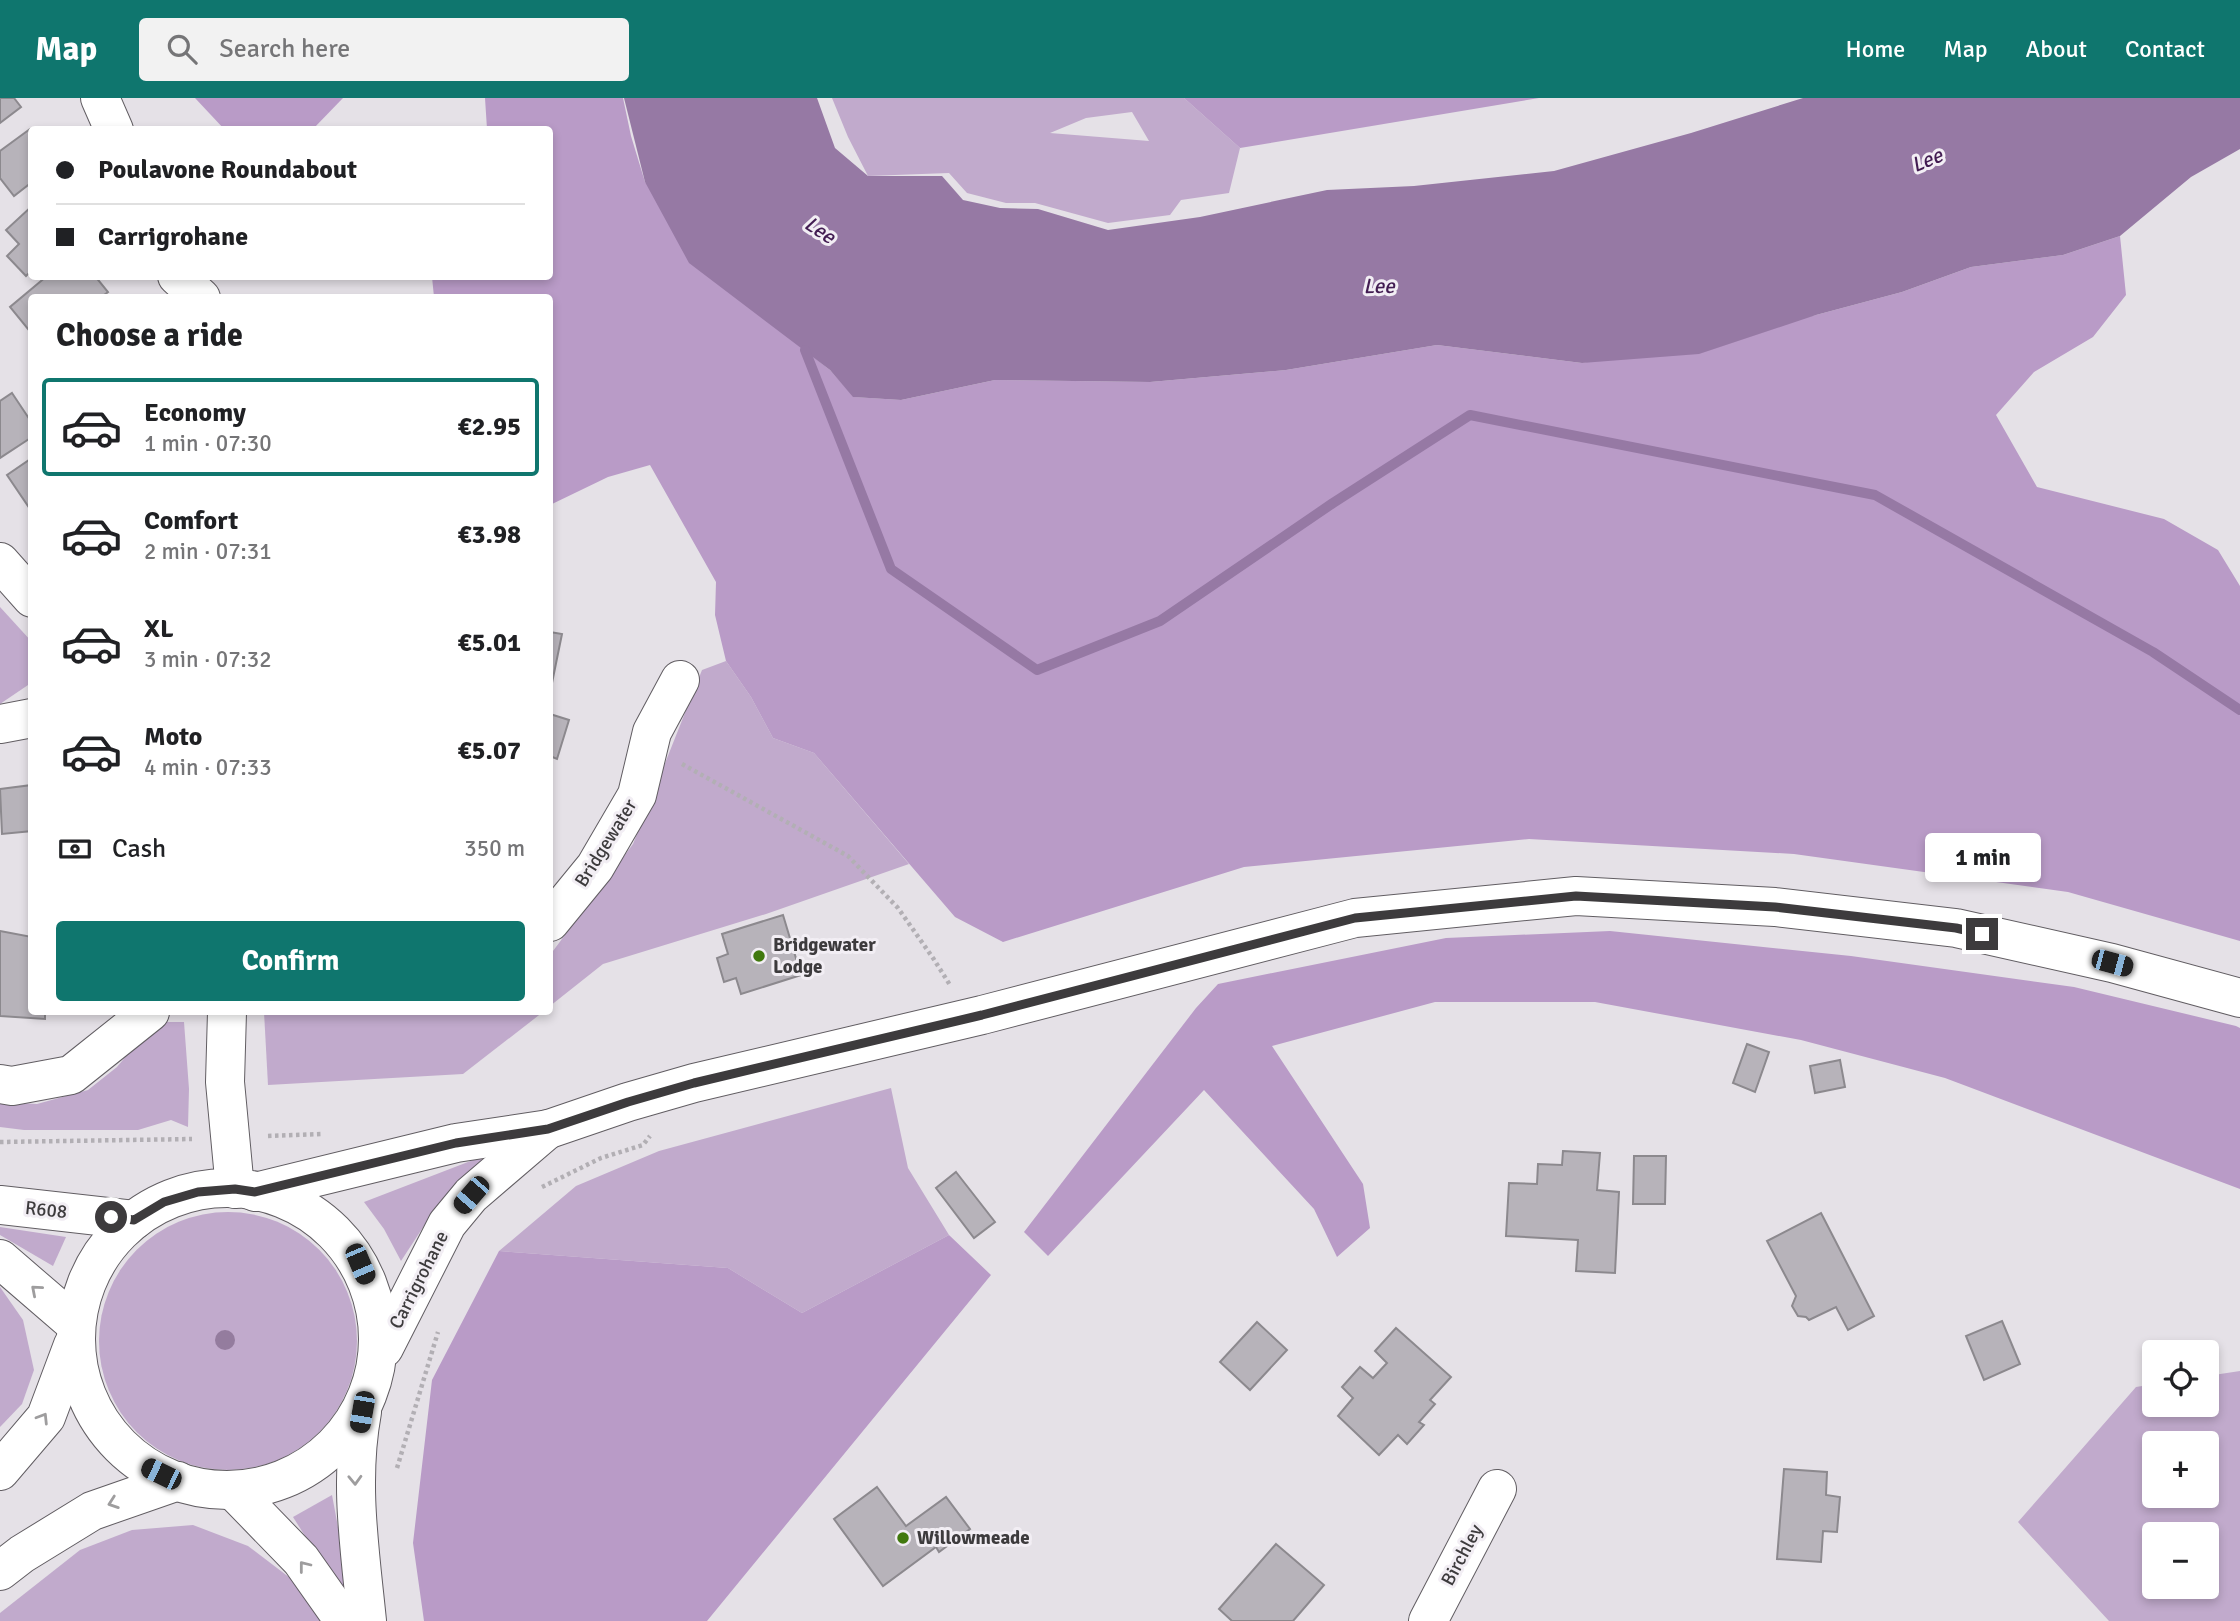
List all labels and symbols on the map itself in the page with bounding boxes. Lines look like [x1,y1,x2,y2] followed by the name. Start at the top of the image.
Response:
[1907,141,1948,178] water label: Lee
[800,211,842,250] water label: Lee
[1363,273,1396,299] water label: Lee
[570,795,642,891] street label: Bridgewater
[1924,832,2040,882] callout: 1 min
[1966,918,1998,950] route end
[773,933,876,979] place label: Bridgewater Lodge
[2089,947,2136,979] car
[751,948,767,964] marker: Bridgewater Lodge
[450,1172,493,1218] car
[24,1196,68,1224] street label: R608
[95,1201,127,1233] route start
[384,1227,454,1333] street label: Carrigrohane
[343,1241,378,1287] car
[31,1286,44,1298] one-way arrow
[349,1389,376,1435] car
[35,1413,48,1426] one-way arrow
[138,1455,185,1493] car
[348,1474,363,1485] one-way arrow
[108,1495,120,1509] one-way arrow
[1436,1520,1488,1590] street label: Birchley
[917,1526,1030,1550] place label: Willowmeade
[895,1530,911,1546] marker: Willowmeade
[299,1561,312,1574] one-way arrow

